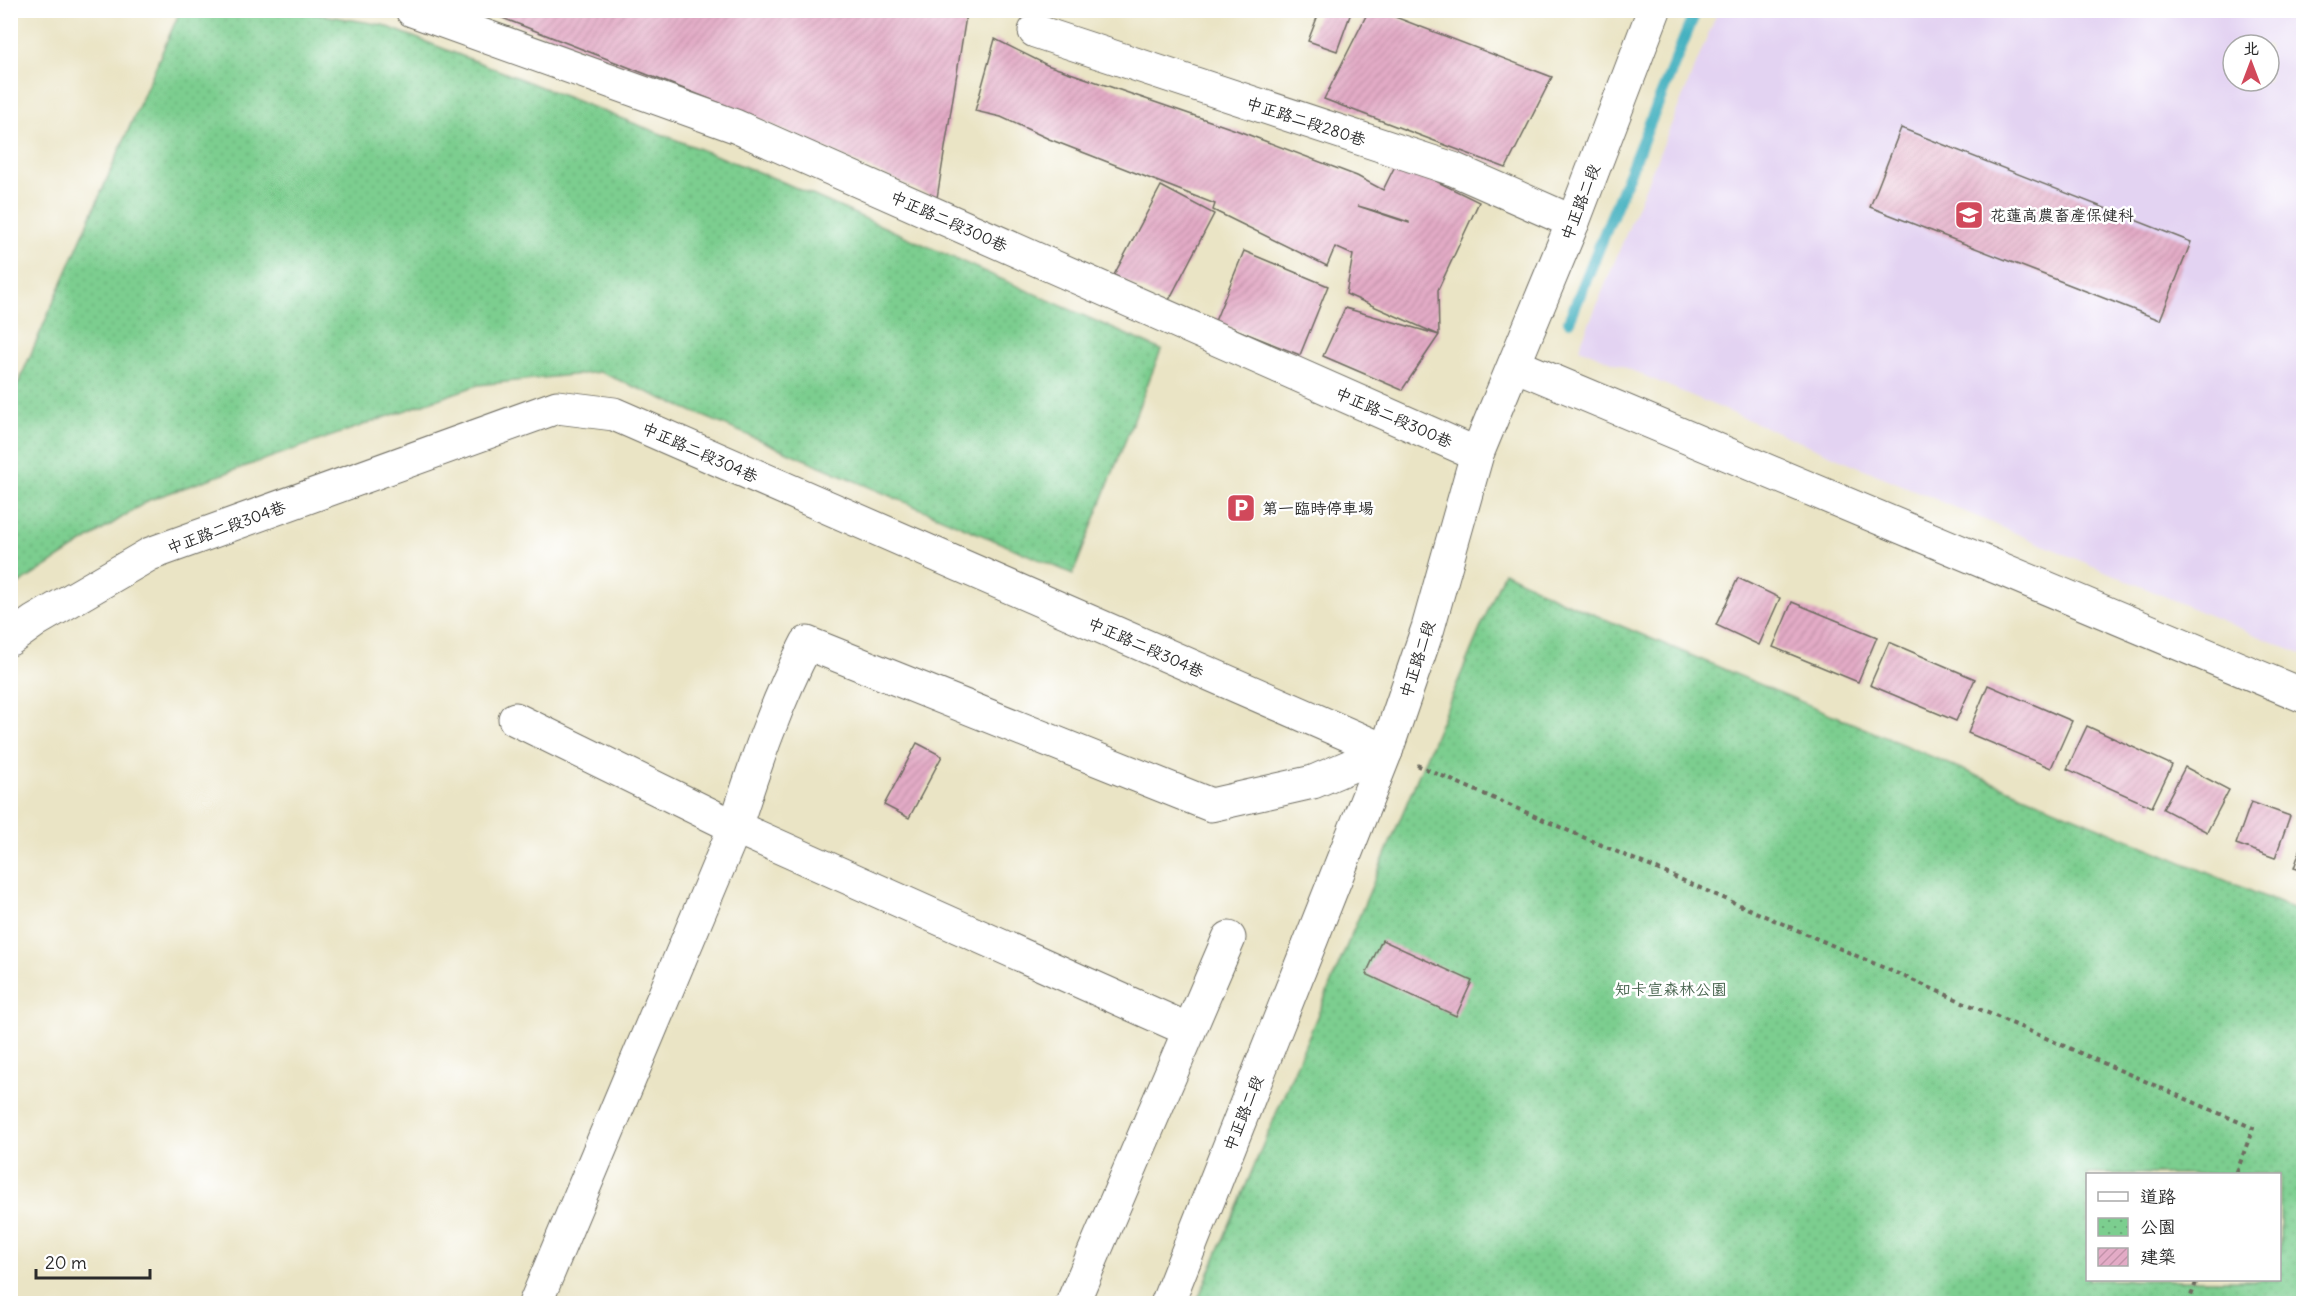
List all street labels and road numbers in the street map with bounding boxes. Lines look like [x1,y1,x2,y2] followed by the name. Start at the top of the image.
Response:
[1244,92,1368,150] street label: 中正路二段280巷
[1556,161,1604,243] street label: 中正路二段
[887,186,1011,256] street label: 中正路二段300巷
[1332,382,1456,452] street label: 中正路二段300巷
[639,417,761,487] street label: 中正路二段304巷
[164,496,288,558] street label: 中正路二段304巷
[1085,612,1207,682] street label: 中正路二段304巷
[1395,618,1439,700] street label: 中正路二段
[1219,1072,1267,1154] street label: 中正路二段

